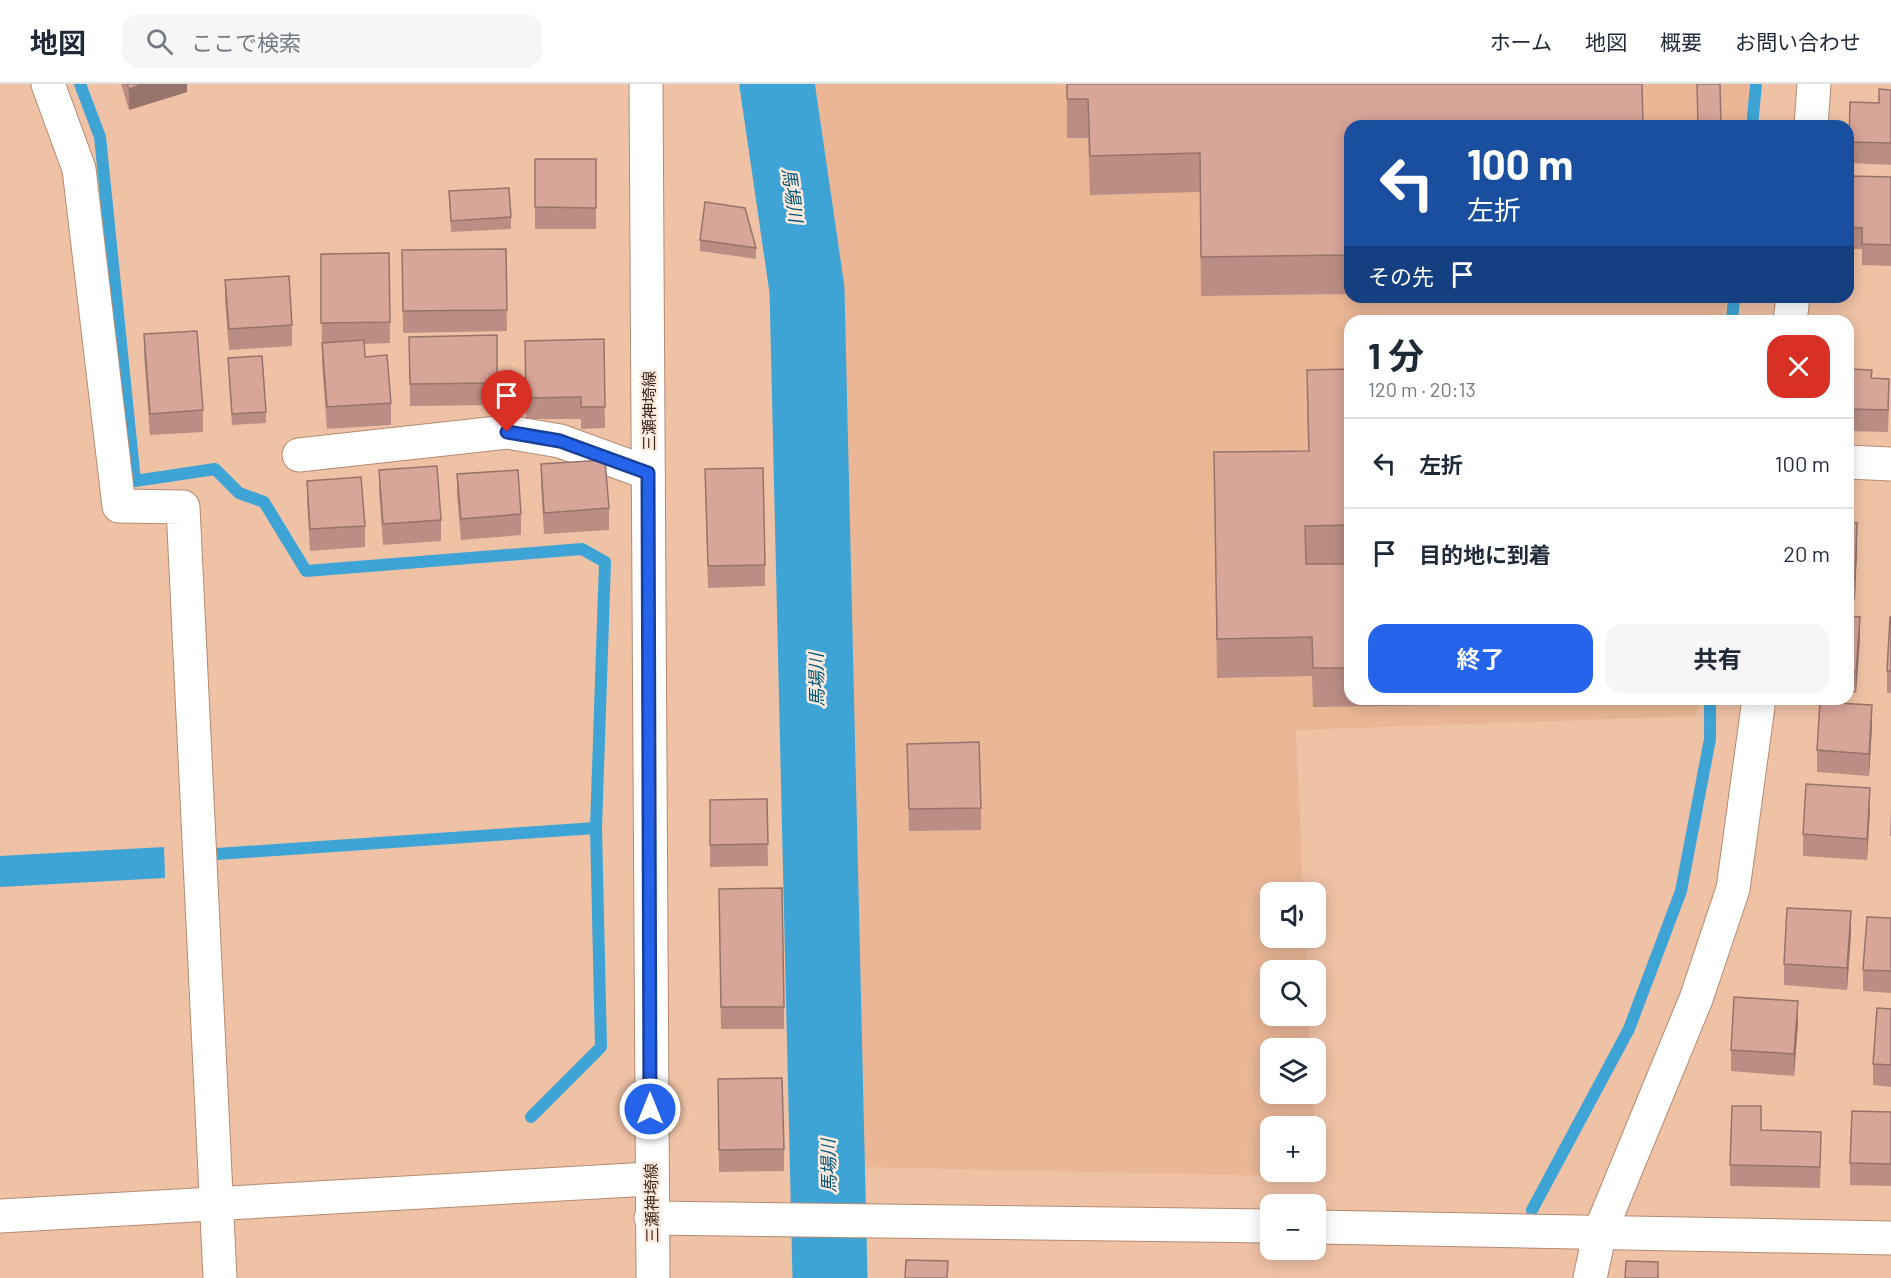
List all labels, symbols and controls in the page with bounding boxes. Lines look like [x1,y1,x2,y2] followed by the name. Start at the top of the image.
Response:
[122,14,542,68] search box
[30,25,86,59] text: 地図
[143,25,176,58] icon: search
[191,29,301,55] text: ここで検索
[1490,29,1552,54] text: ホーム
[1585,29,1627,54] text: 地図
[1660,29,1702,54] text: 概要
[1735,29,1861,54] text: お問い合わせ
[1467,138,1573,188] text: 100 m
[1368,144,1446,222] icon: left
[778,167,808,225] water label: 馬場川
[1467,193,1521,225] text: 左折
[1446,258,1479,291] icon: arrive
[1368,263,1434,289] text: その先
[1368,333,1424,376] text: 1 分
[1767,335,1830,398] button: close
[481,370,532,432] pin
[639,371,658,451] street label: 三瀬神埼線
[1368,377,1476,401] text: 120 m · 20:13
[490,379,523,412] icon: arrive
[1368,447,1401,480] icon: left
[1775,450,1830,476] text: 100 m
[1419,451,1463,477] text: 左折
[1368,537,1401,570] icon: arrive
[1783,540,1830,566] text: 20 m
[1419,541,1551,567] text: 目的地に到着
[1368,624,1593,693] button: 終了
[1605,624,1830,693] button: 共有
[804,651,827,707] water label: 馬場川
[1260,882,1326,1260] map controls
[1260,882,1326,948] button: sound
[1260,960,1326,1026] button: search
[1260,1038,1326,1104] button: layers
[618,1077,682,1141] position arrow
[1260,1116,1326,1182] button: +
[816,1137,839,1193] water label: 馬場川
[641,1163,661,1243] street label: 三瀬神埼線
[1260,1194,1326,1260] button: −

